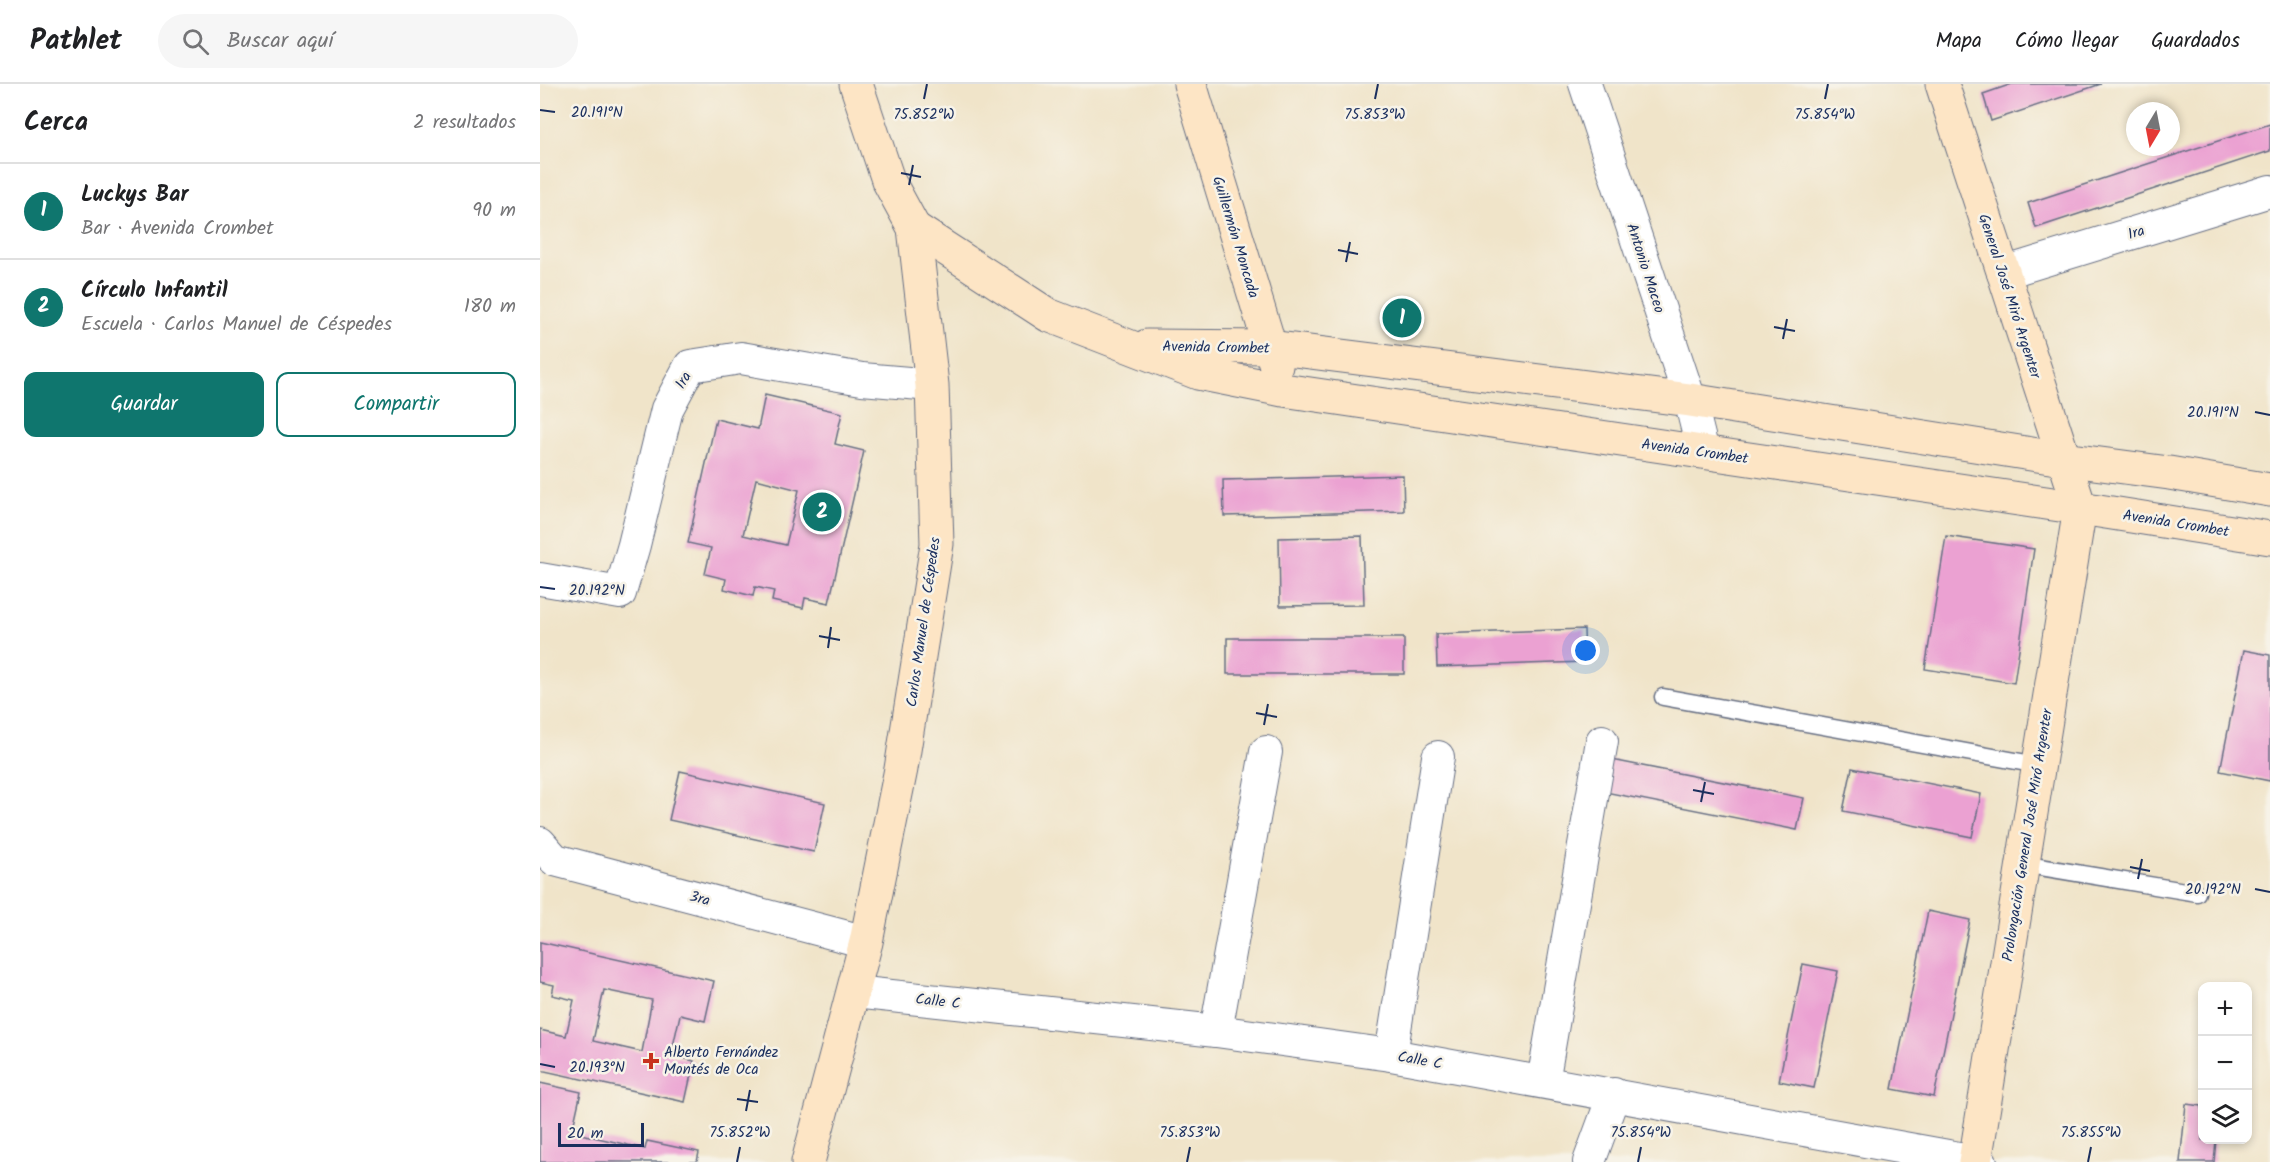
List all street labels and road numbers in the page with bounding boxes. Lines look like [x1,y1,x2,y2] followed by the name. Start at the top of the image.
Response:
[1205,173,1265,301] street label: Guillermón Moncada
[1971,211,2047,383] street label: General José Miró Argenter
[2125,219,2148,247] street label: 1ra
[1619,220,1671,317] street label: Antonio Maceo
[1162,335,1270,361] street label: Avenida Crombet
[669,367,698,394] street label: 1ra
[1640,433,1750,471] street label: Avenida Crombet
[2121,504,2231,544] street label: Avenida Crombet
[900,535,948,709] street label: Carlos Manuel de Céspedes
[1996,706,2060,963] street label: Prolongación General José Miró Argenter
[687,885,713,913] street label: 3ra
[914,988,962,1016] street label: Calle C
[1396,1045,1444,1077] street label: Calle C

